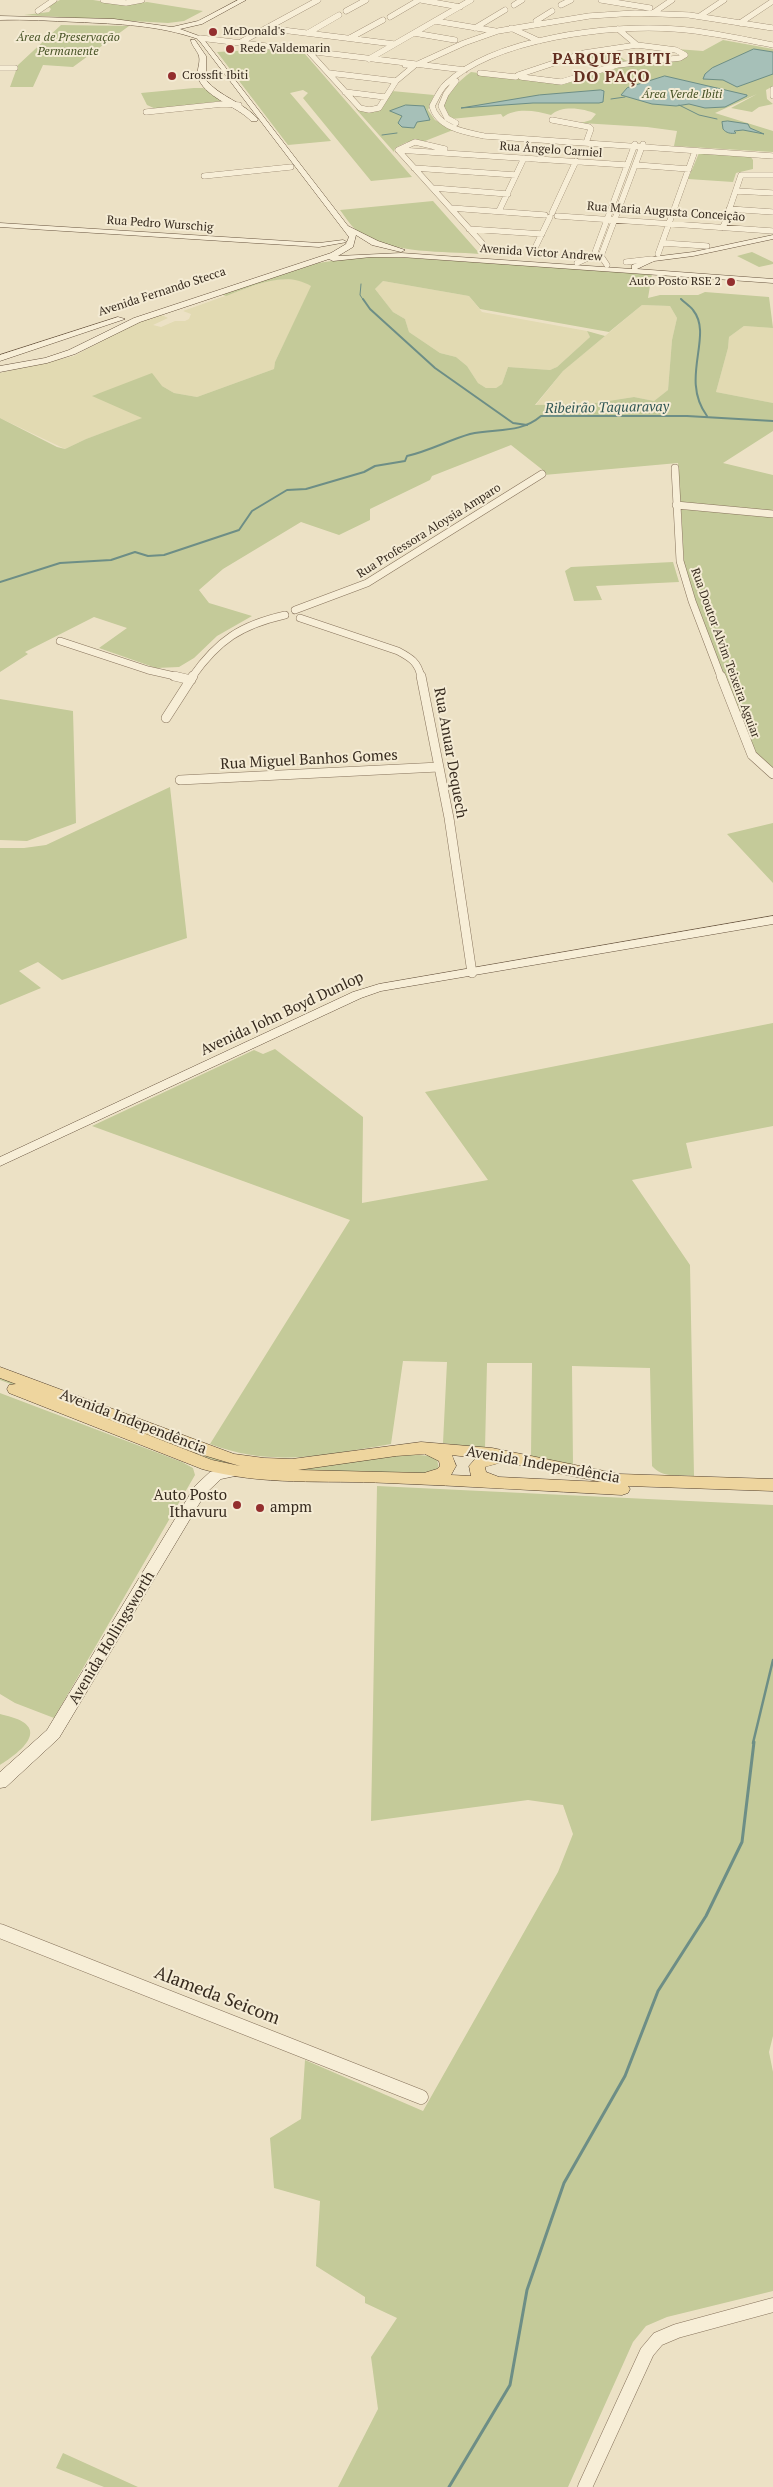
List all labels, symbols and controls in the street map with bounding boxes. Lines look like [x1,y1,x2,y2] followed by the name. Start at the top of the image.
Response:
[223,25,285,39] place label: McDonald's
[207,26,219,38] marker: McDonald's
[16,31,120,59] park label: Área de Preservação Permanente
[240,42,330,56] place label: Rede Valdemarin
[224,43,236,55] marker: Rede Valdemarin
[551,49,673,87] district label: PARQUE IBITI DO PAÇO
[182,69,248,83] place label: Crossfit Ibiti
[166,70,178,82] marker: Crossfit Ibiti
[642,88,722,102] park label: Área Verde Ibiti
[499,139,603,161] street label: Rua Ângelo Carniel
[586,199,746,225] street label: Rua Maria Augusta Conceição
[106,213,214,235] street label: Rua Pedro Wurschig
[479,242,603,264] street label: Avenida Victor Andrew
[96,265,228,319] street label: Avenida Fernando Stecca
[629,275,721,289] place label: Auto Posto RSE 2
[725,276,737,288] marker: Auto Posto RSE 2
[545,399,669,417] water label: Ribeirão Taquaravay
[354,481,504,581] street label: Rua Professora Aloysia Amparo
[687,566,763,740] street label: Rua Doutor Alvim Teixeira Aguiar
[430,686,470,820] street label: Rua Anuar Dequech
[220,746,398,774] street label: Rua Miguel Banhos Gomes
[198,968,366,1060] street label: Avenida John Boyd Dunlop
[57,1386,209,1458] street label: Avenida Independência
[465,1443,621,1487] street label: Avenida Independência
[154,1487,227,1522] place label: Auto Posto Ithavuru
[231,1499,243,1511] marker: Auto Posto Ithavuru
[270,1499,312,1517] place label: ampm
[254,1502,266,1514] marker: ampm
[65,1568,159,1708] street label: Avenida Hollingsworth
[151,1962,283,2030] street label: Alameda Seicom

